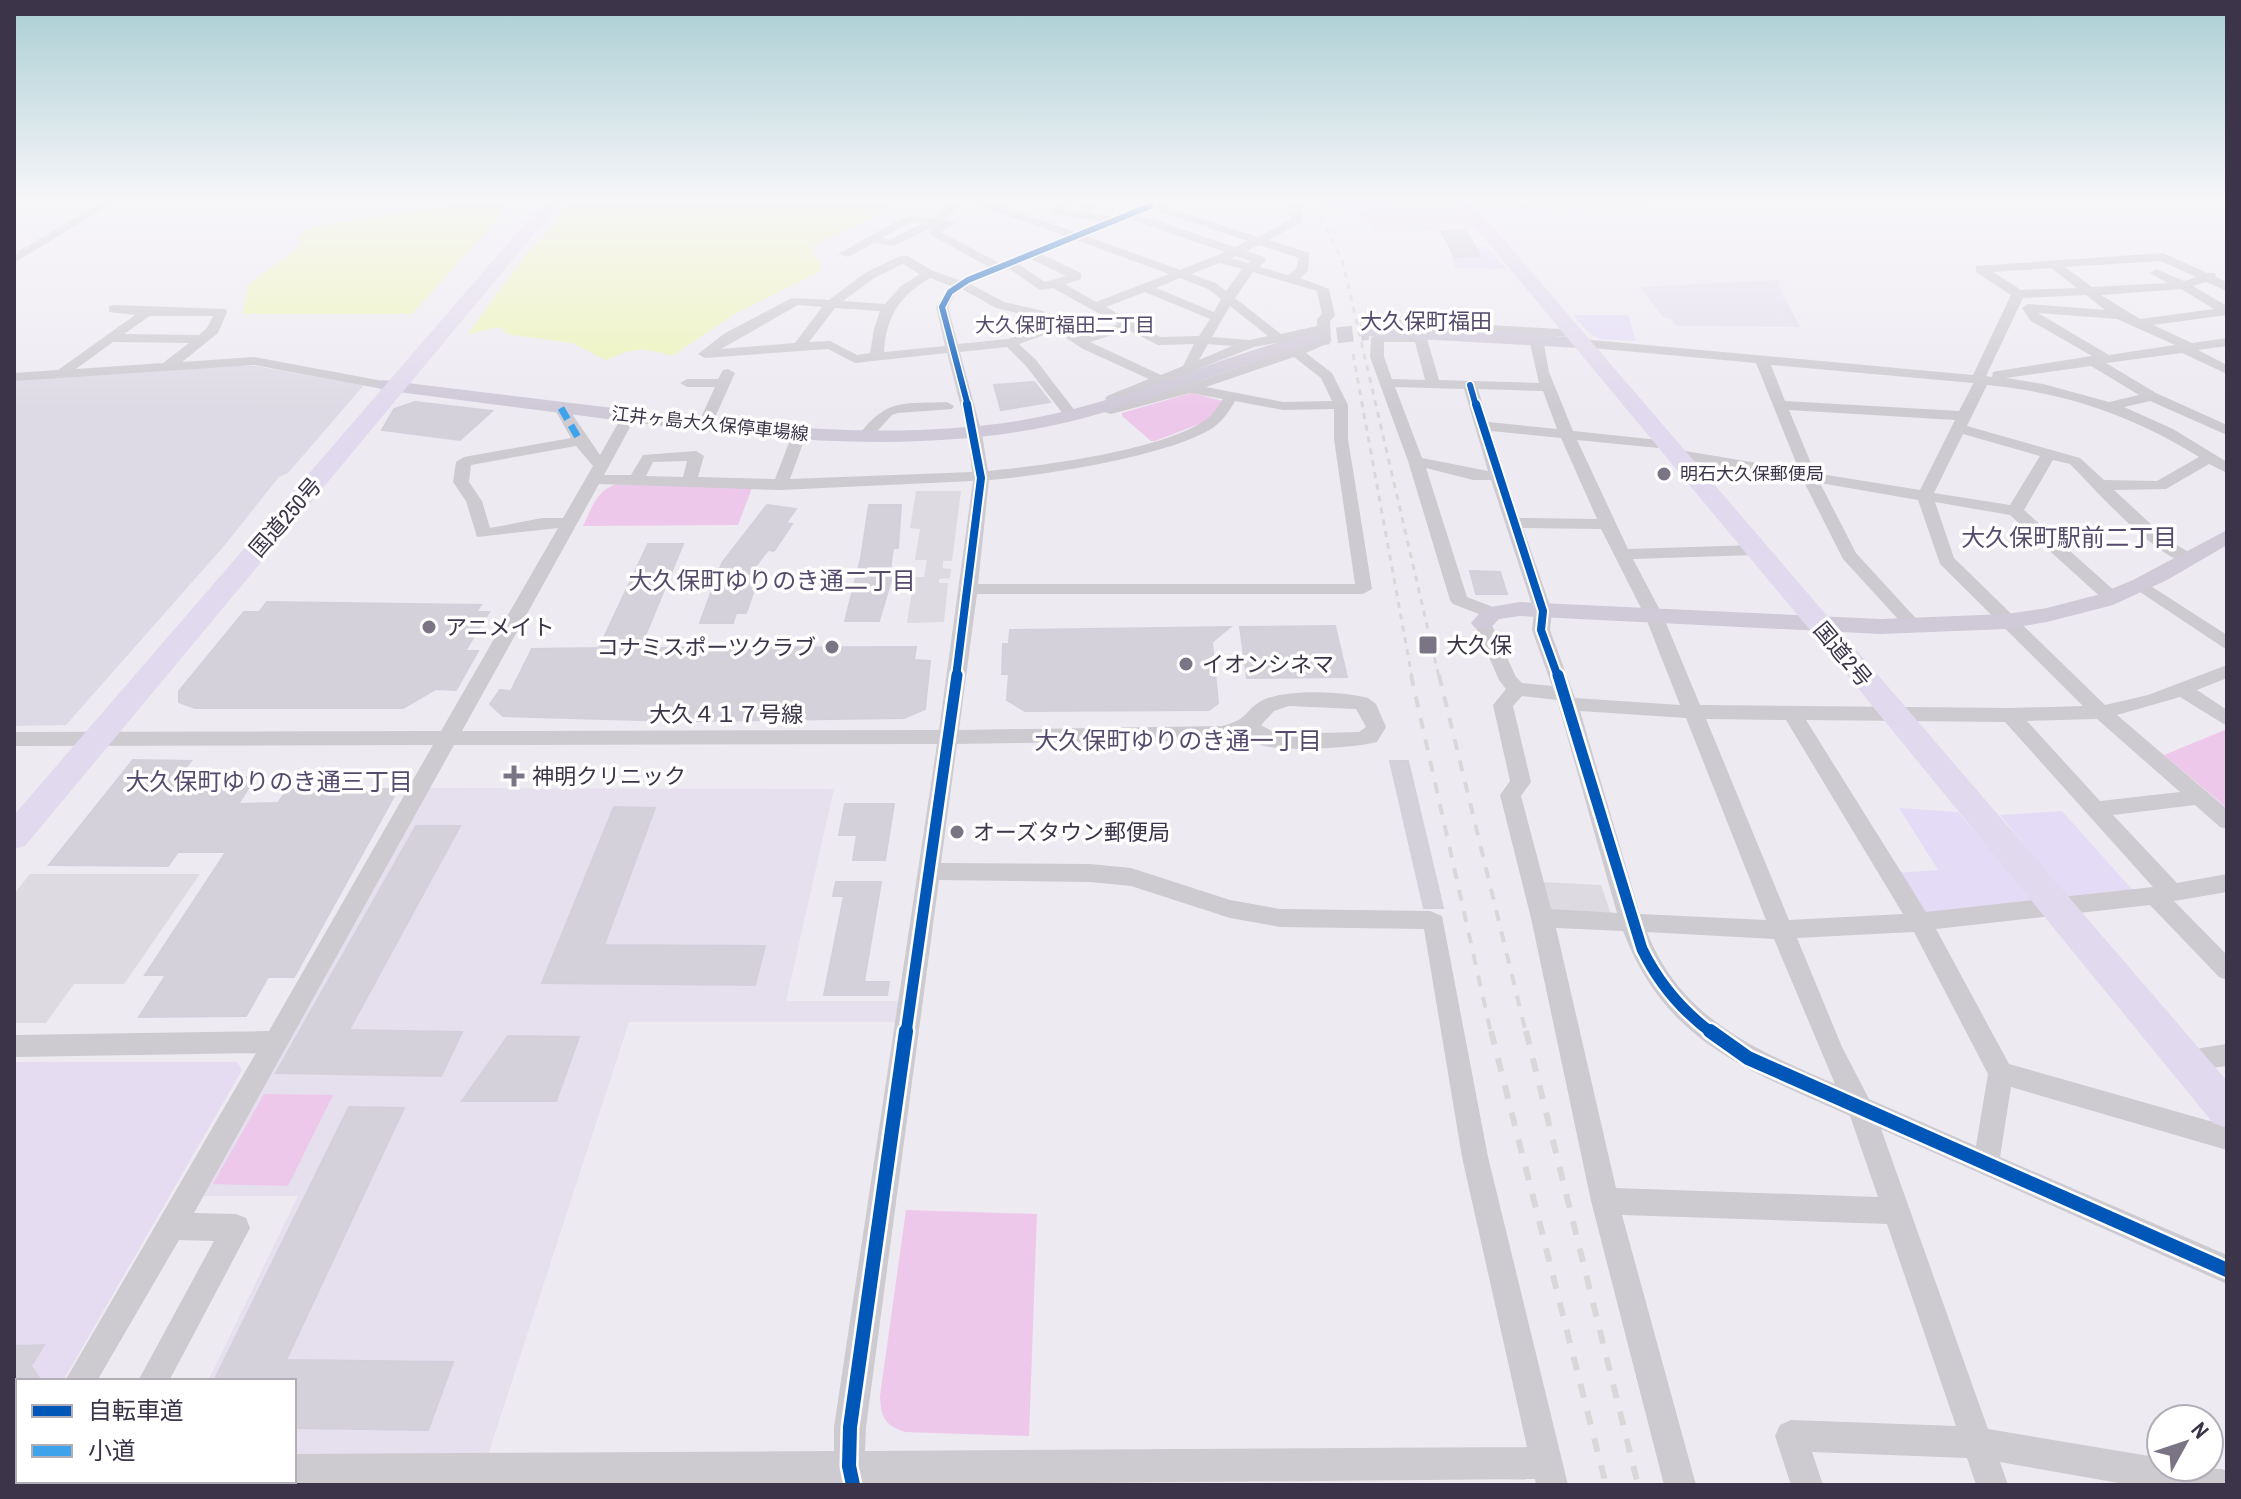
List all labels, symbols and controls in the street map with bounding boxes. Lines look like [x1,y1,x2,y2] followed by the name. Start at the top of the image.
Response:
[1360,306,1492,336] district label: 大久保町福田
[975,311,1155,338] district label: 大久保町福田二丁目
[610,401,810,446] street label: 江井ヶ島大久保停車場線
[1680,461,1824,486] place label: 明石大久保郵便局
[1655,465,1673,483] marker: 明石大久保郵便局
[242,471,328,563] street label: 国道250号
[1961,521,2177,553] district label: 大久保町駅前二丁目
[628,564,916,596] district label: 大久保町ゆりのき通二丁目
[445,612,555,642] place label: アニメイト
[1807,615,1879,693] street label: 国道2号
[420,618,438,636] marker: アニメイト
[1446,630,1512,660] place label: 大久保
[596,632,816,662] place label: コナミスポーツクラブ
[1417,634,1439,656] marker: 大久保
[823,638,841,656] marker: コナミスポーツクラブ
[1202,649,1334,679] place label: イオンシネマ
[1177,655,1195,673] marker: イオンシネマ
[649,699,803,729] street label: 大久４１７号線
[1034,724,1322,756] district label: 大久保町ゆりのき通一丁目
[532,761,686,791] place label: 神明クリニック
[125,765,413,797] district label: 大久保町ゆりのき通三丁目
[503,765,525,787] marker: 神明クリニック
[973,817,1170,847] place label: オーズタウン郵便局
[948,823,966,841] marker: オーズタウン郵便局
[16,1379,296,1483] legend
[88,1394,184,1426] text: 自転車道
[2145,1403,2225,1483] north arrow
[2185,1416,2216,1445] text: N
[88,1434,136,1466] text: 小道

